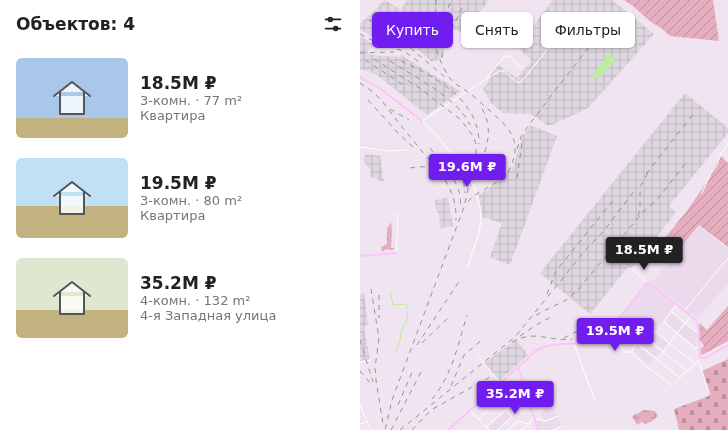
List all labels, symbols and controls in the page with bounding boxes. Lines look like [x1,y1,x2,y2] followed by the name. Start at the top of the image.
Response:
[372,12,453,48] chip: Купить
[461,12,533,48] chip: Снять
[541,12,635,48] chip: Фильтры
[322,13,344,35] icon: filters
[16,14,135,34] text: Объектов: 4
[140,73,217,93] text: 18.5M ₽
[48,74,96,122] icon: home
[140,93,242,108] text: 3-комн. · 77 m²
[140,108,205,123] text: Квартира
[430,154,504,188] pin: 19.6M ₽
[438,159,496,174] text: 19.6M ₽
[140,173,217,193] text: 19.5M ₽
[48,174,96,222] icon: home
[140,193,242,208] text: 3-комн. · 80 m²
[140,208,205,223] text: Квартира
[607,237,681,271] pin: 18.5M ₽
[615,242,673,257] text: 18.5M ₽
[140,273,217,293] text: 35.2M ₽
[48,274,96,322] icon: home
[140,293,250,308] text: 4-комн. · 132 m²
[140,308,276,323] text: 4-я Западная улица
[578,318,652,352] pin: 19.5M ₽
[586,323,644,338] text: 19.5M ₽
[478,381,552,415] pin: 35.2M ₽
[486,386,544,401] text: 35.2M ₽

